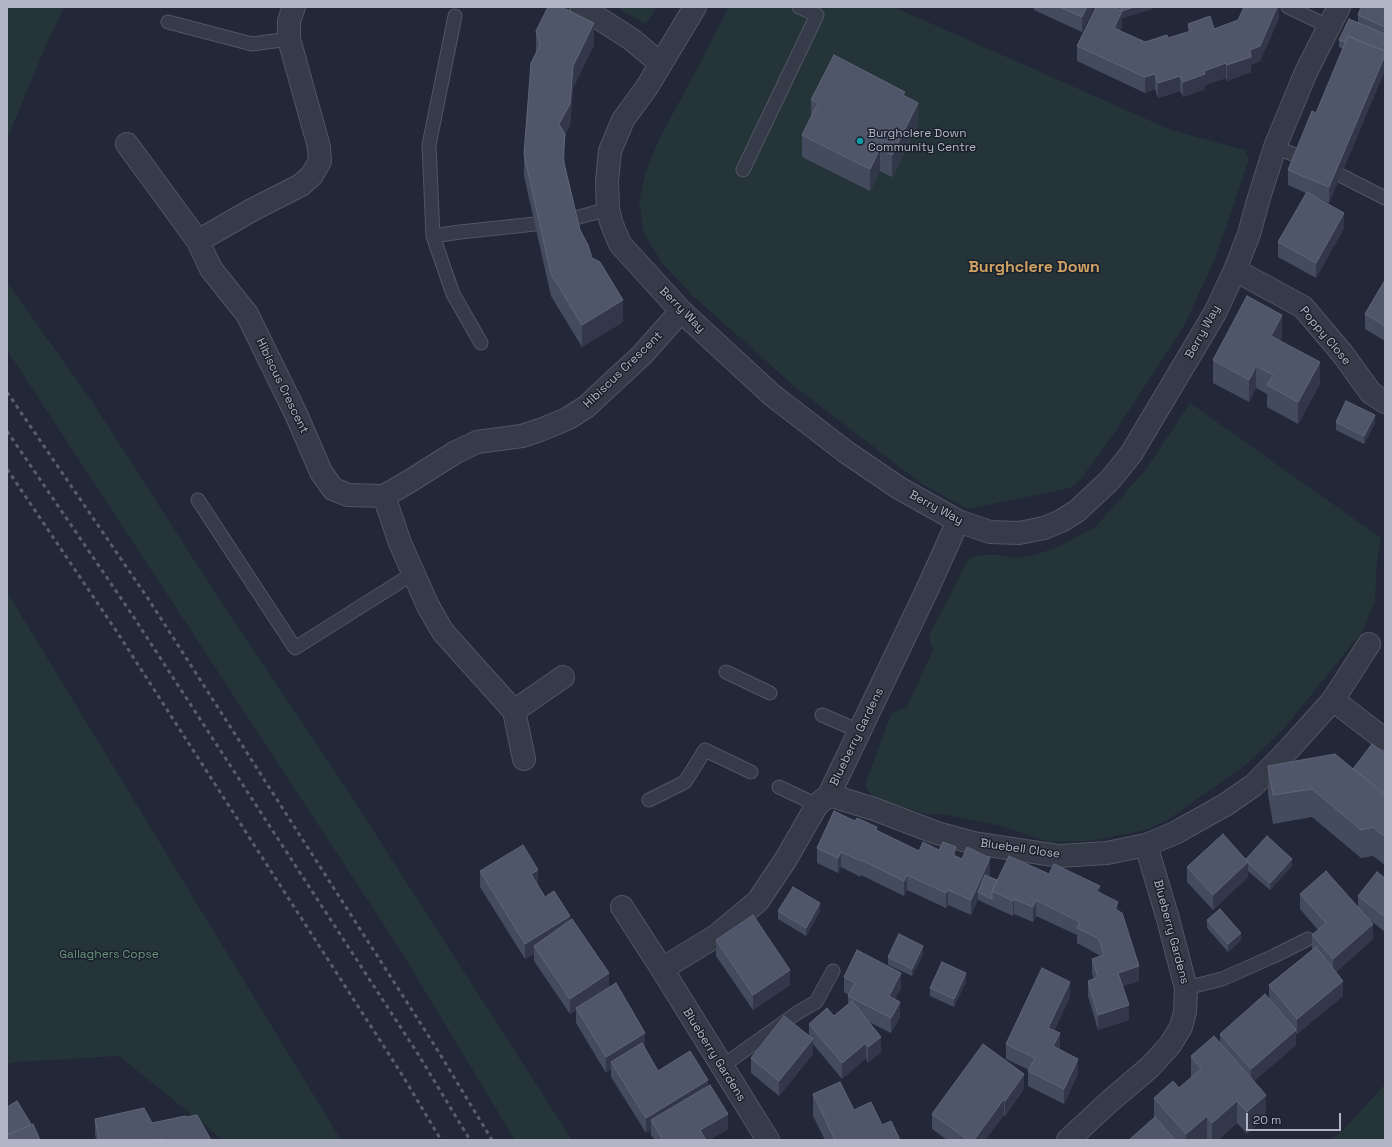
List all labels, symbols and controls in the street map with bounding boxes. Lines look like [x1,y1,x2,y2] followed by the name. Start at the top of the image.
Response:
[868,127,976,155] place label: Burghclere Down Community Centre
[855,136,865,146] marker: Burghclere Down Community Centre
[968,258,1100,278] district label: Burghclere Down
[656,284,708,336] street label: Berry Way
[1182,303,1224,361] street label: Berry Way
[1296,304,1354,368] street label: Poppy Close
[581,329,665,411] street label: Hibiscus Crescent
[253,336,311,436] street label: Hibiscus Crescent
[907,488,965,528] street label: Berry Way
[827,686,887,788] street label: Blueberry Gardens
[979,836,1061,862] street label: Bluebell Close
[1150,878,1192,986] street label: Blueberry Gardens
[59,948,159,962] park label: Gallaghers Copse
[679,1006,749,1104] street label: Blueberry Gardens
[1248,1105,1343,1131] scale bar
[1253,1112,1281,1128] text: 20 m

